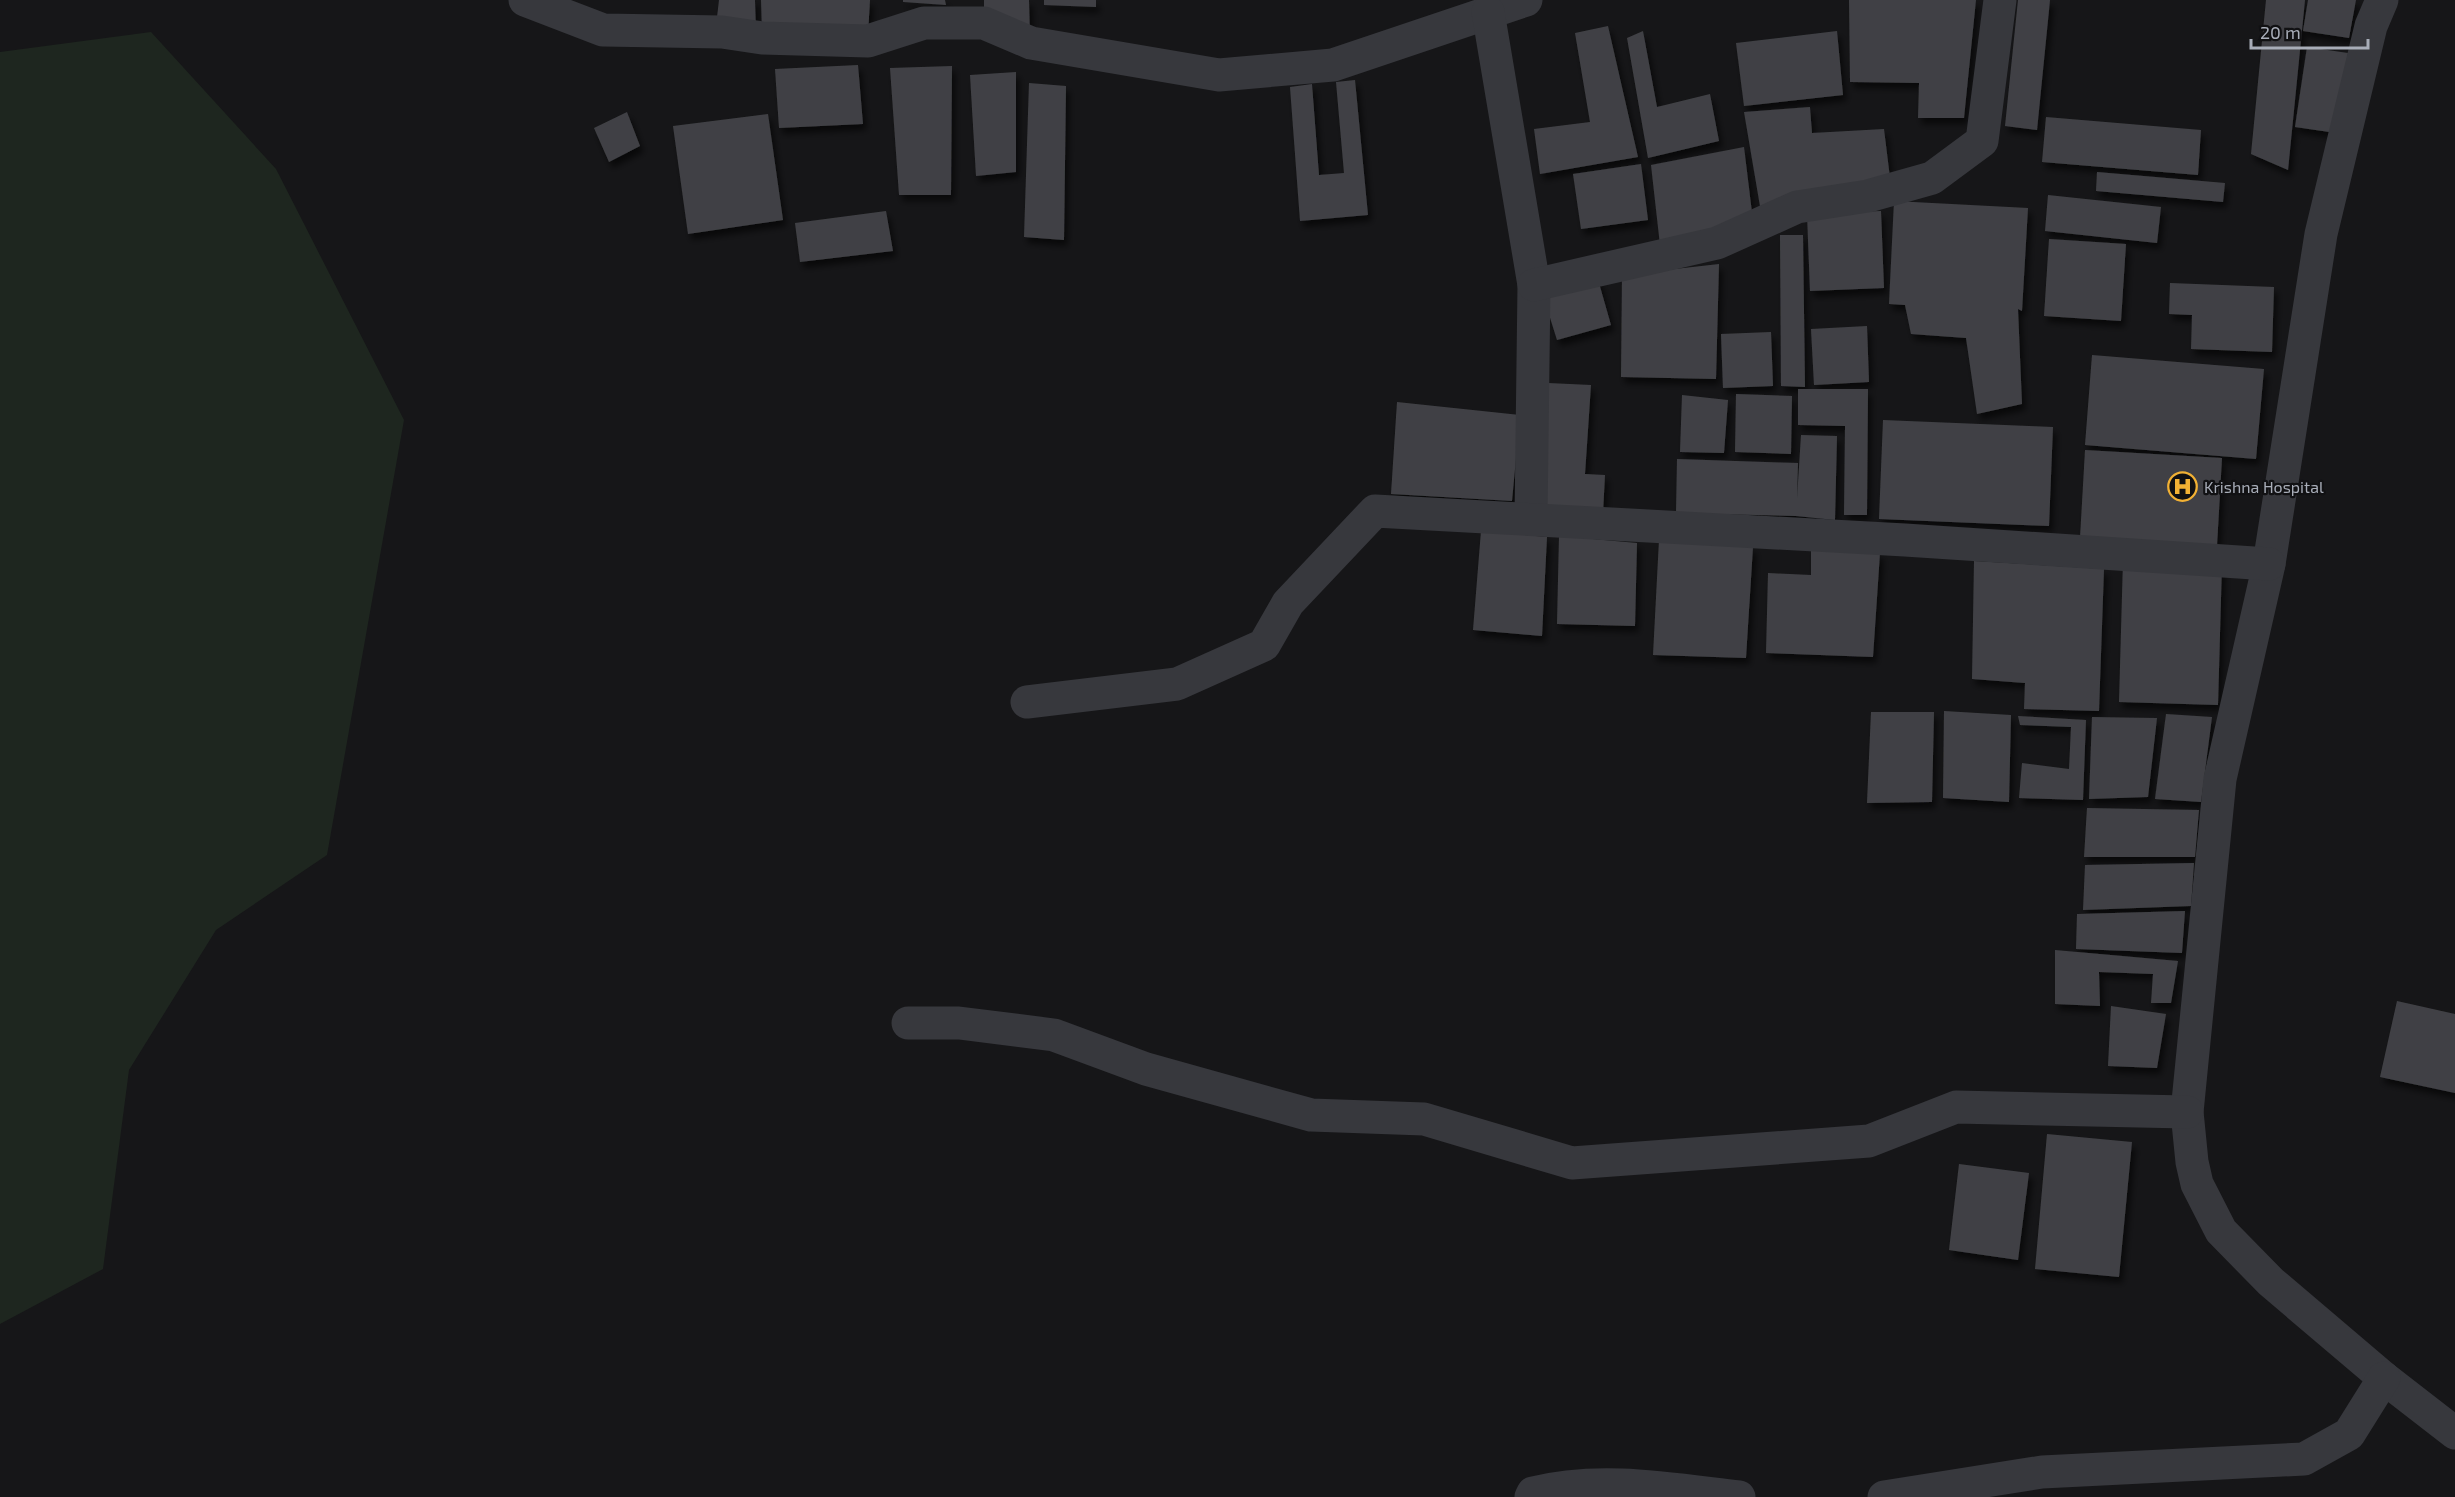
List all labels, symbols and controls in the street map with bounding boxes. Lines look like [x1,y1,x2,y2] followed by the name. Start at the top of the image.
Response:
[2251,12,2368,50] scale bar
[2260,21,2301,43] text: 20 m
[2167,471,2199,503] hospital icon: Krishna Hospital
[2204,477,2324,496] place label: Krishna Hospital

